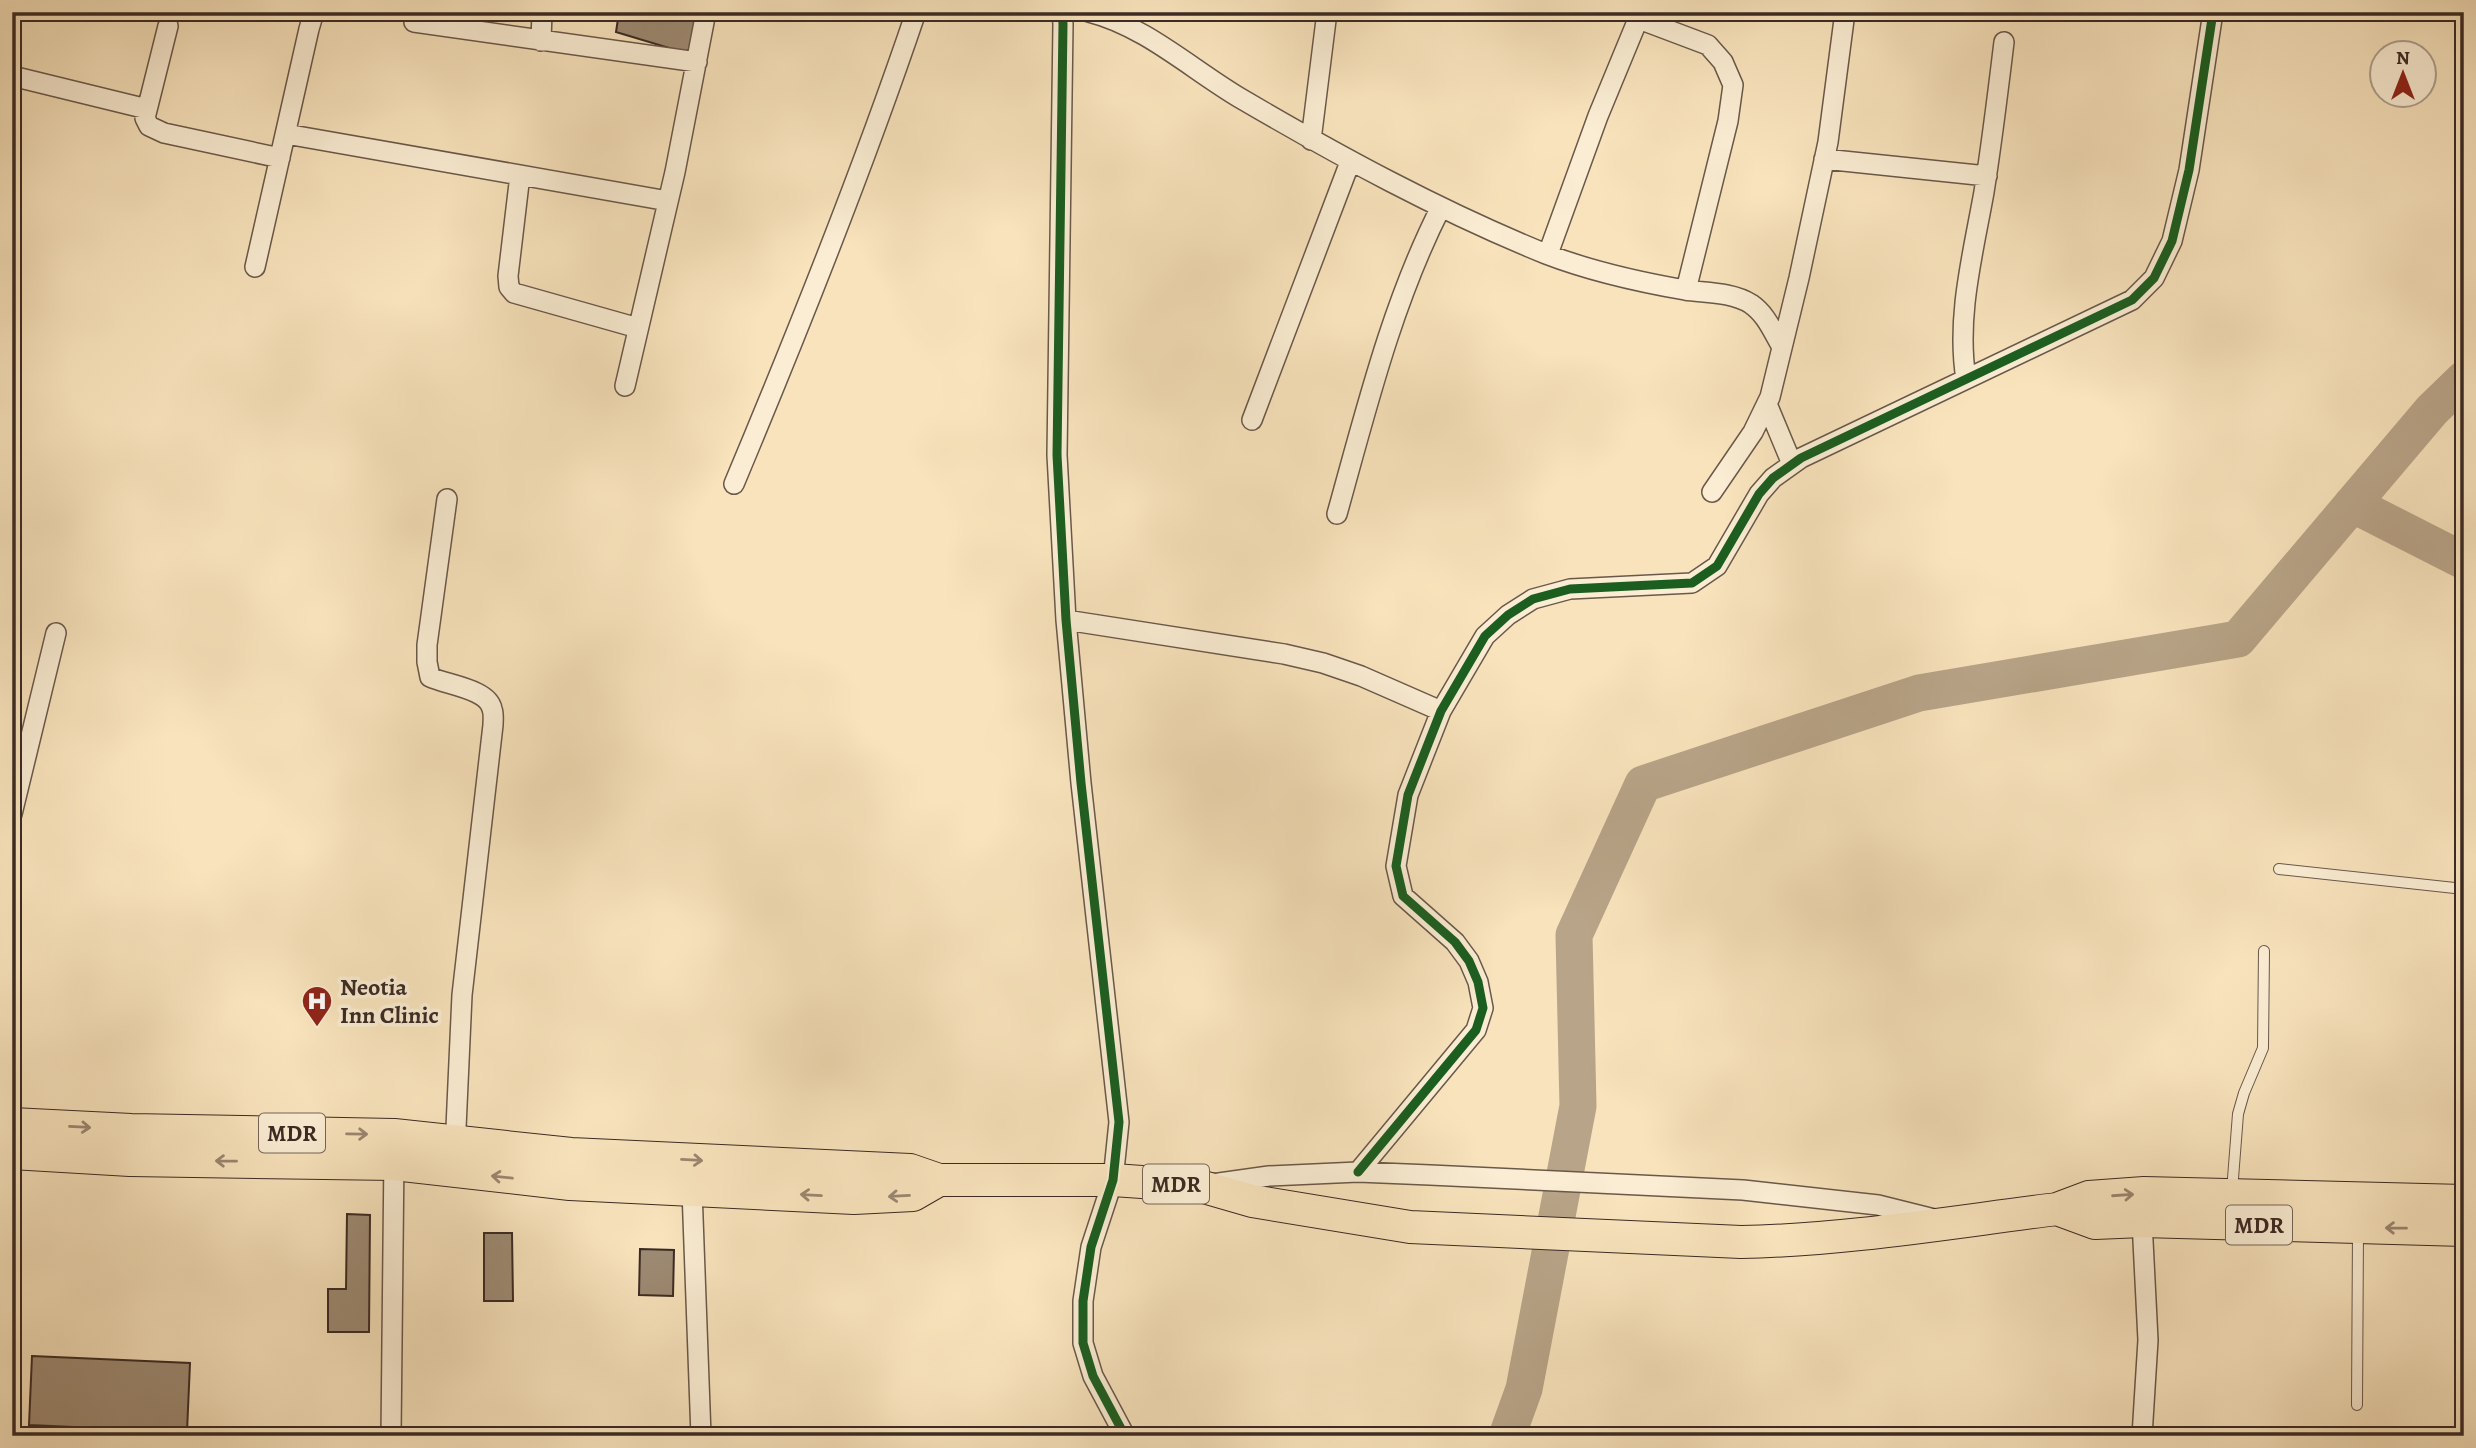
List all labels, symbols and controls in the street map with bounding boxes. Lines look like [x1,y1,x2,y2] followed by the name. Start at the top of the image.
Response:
[2368,38,2438,108] north arrow
[2396,45,2410,71] text: N
[340,971,439,1031] place label: Neotia Inn Clinic
[300,984,334,1028] hospital icon: Neotia Inn Clinic
[259,1114,325,1152] road number: MDR
[69,1121,92,1134] one-way arrow
[345,1127,368,1141] one-way arrow
[680,1153,703,1166] one-way arrow
[215,1155,238,1168] one-way arrow
[1143,1164,1209,1204] road number: MDR
[491,1170,514,1183] one-way arrow
[800,1188,822,1201] one-way arrow
[2111,1188,2134,1201] one-way arrow
[888,1190,910,1203] one-way arrow
[2226,1206,2292,1244] road number: MDR
[2384,1221,2407,1235] one-way arrow

